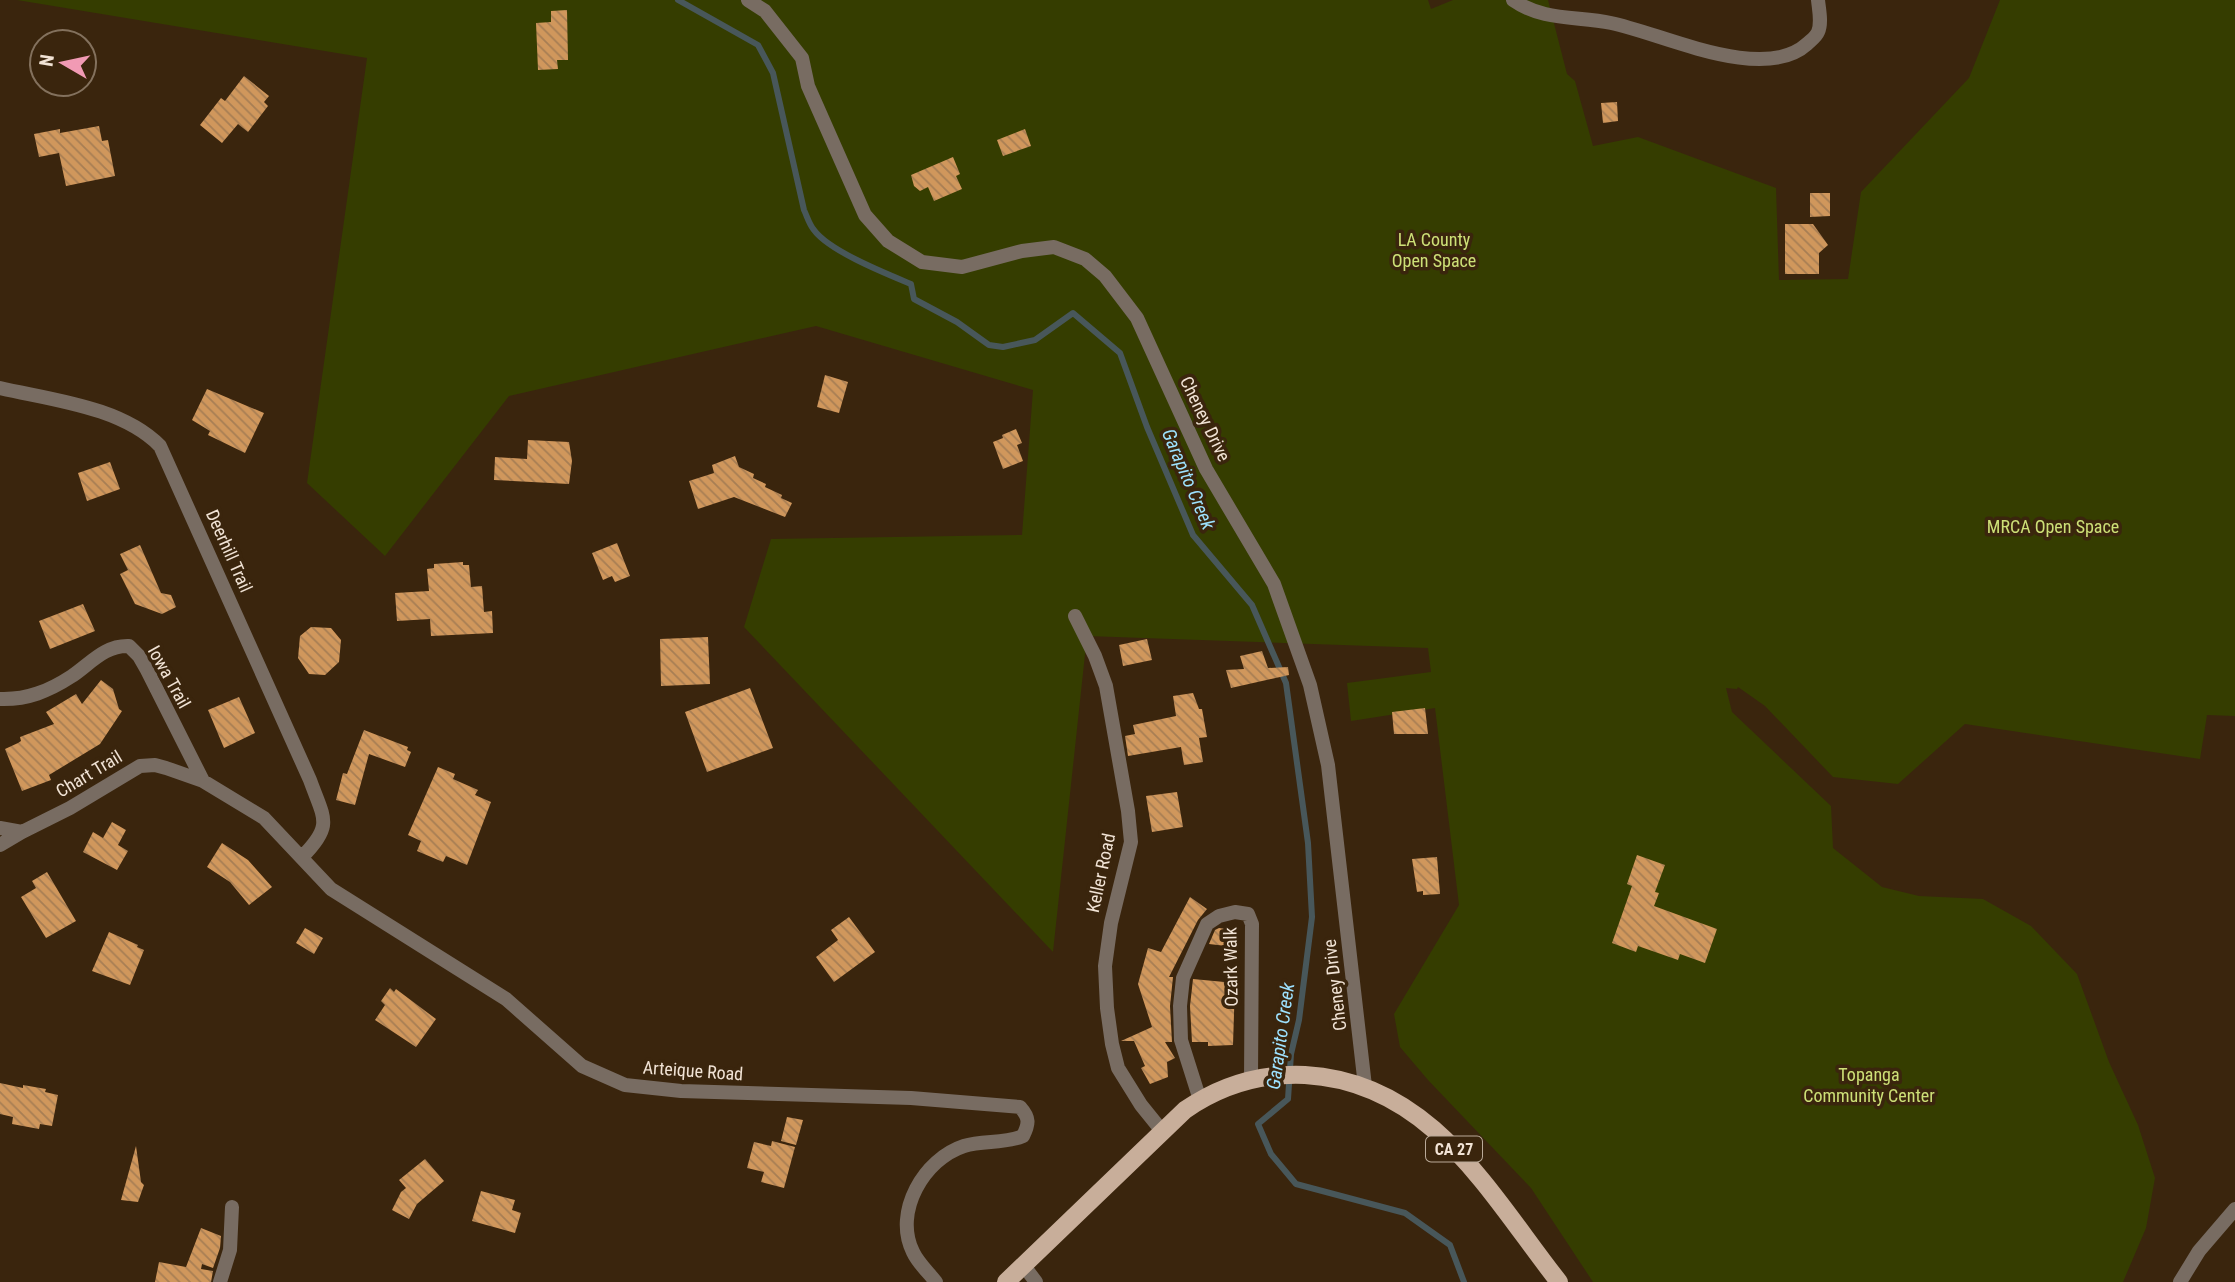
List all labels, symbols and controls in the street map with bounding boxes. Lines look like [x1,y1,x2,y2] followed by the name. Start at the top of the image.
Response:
[28,28,98,98] north arrow
[34,53,59,68] text: N
[1392,229,1476,271] park label: LA County Open Space
[1176,373,1235,465] street label: Cheney Drive
[1157,425,1220,534] water label: Garapito Creek
[202,506,257,595] street label: Deerhill Trail
[1987,516,2119,537] park label: MRCA Open Space
[144,642,195,712] street label: Iowa Trail
[52,746,126,801] street label: Chart Trail
[1082,831,1119,914] street label: Keller Road
[1219,927,1242,1007] street label: Ozark Walk
[1318,938,1351,1032] street label: Cheney Drive
[1262,981,1299,1091] water label: Garapito Creek
[642,1057,744,1084] street label: Arteique Road
[1803,1064,1935,1106] park label: Topanga Community Center
[1426,1136,1482,1162] road number: CA 27

